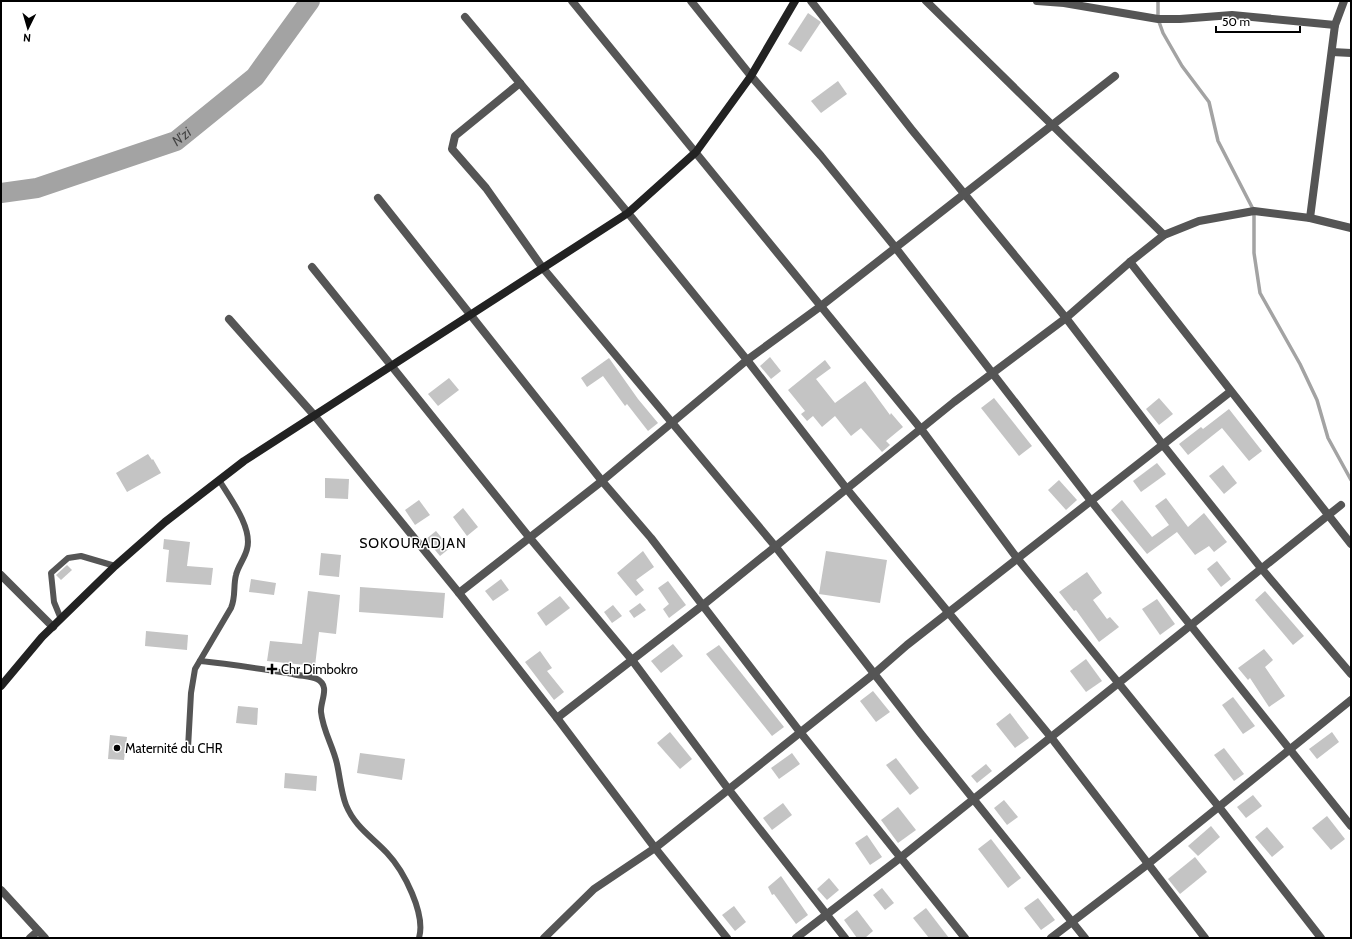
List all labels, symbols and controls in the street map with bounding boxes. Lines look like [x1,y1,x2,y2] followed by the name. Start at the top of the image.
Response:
[8,8,48,48] north arrow
[1216,8,1300,34] scale bar
[1222,14,1250,29] text: 50 m
[23,31,32,45] text: N
[168,123,196,150] water label: N'zi
[359,534,467,552] district label: SOKOURADJAN
[281,661,358,677] place label: Chr Dimbokro
[266,663,278,675] marker: Chr Dimbokro
[125,740,223,756] place label: Maternité du CHR
[112,743,122,753] marker: Maternité du CHR

